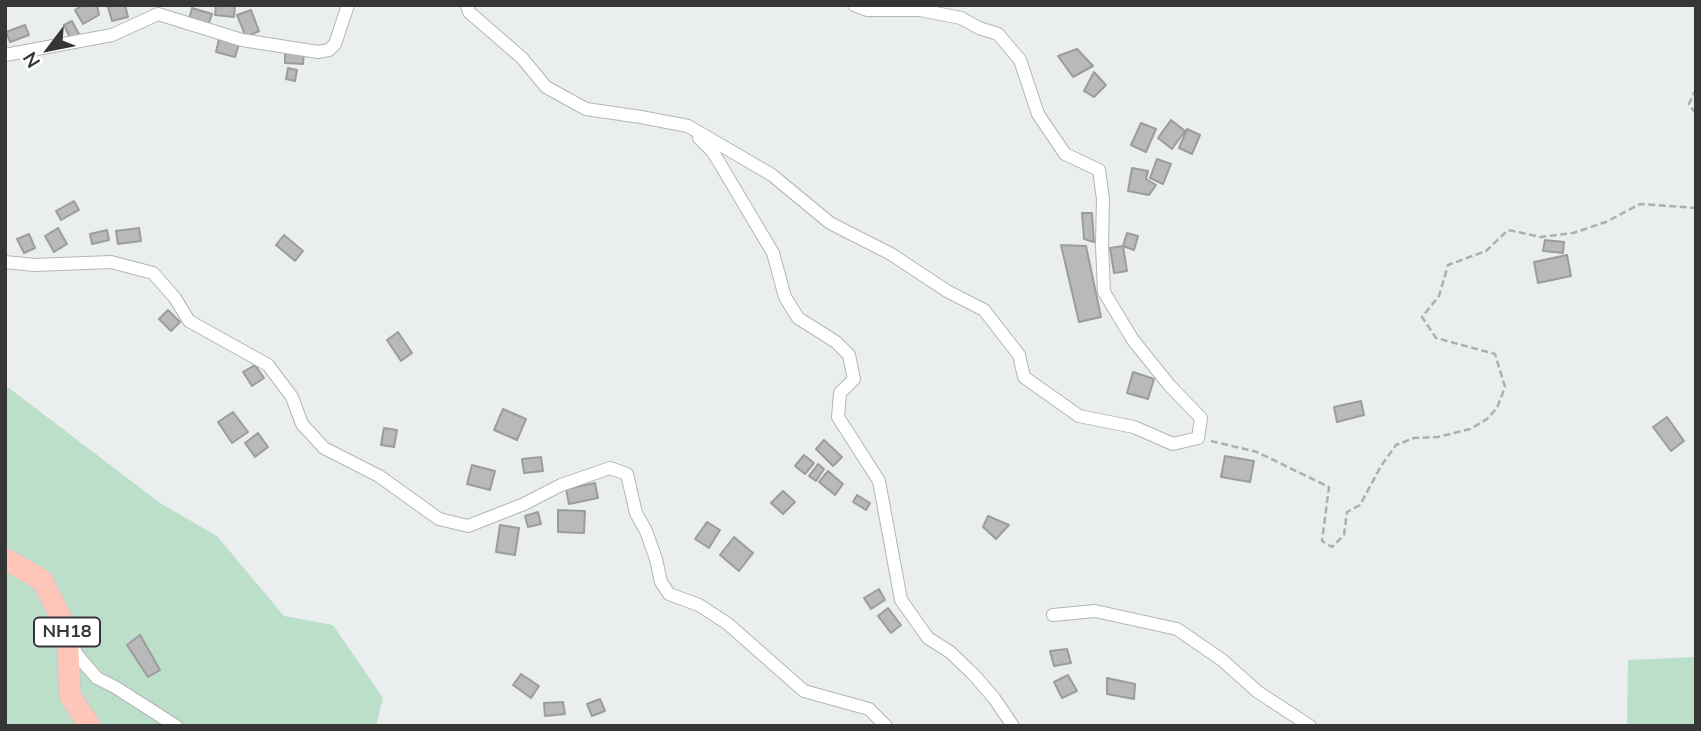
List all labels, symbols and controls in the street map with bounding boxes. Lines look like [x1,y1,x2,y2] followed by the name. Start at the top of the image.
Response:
[14,14,84,84] north arrow
[17,48,45,73] text: N
[34,618,100,646] road number: NH18

